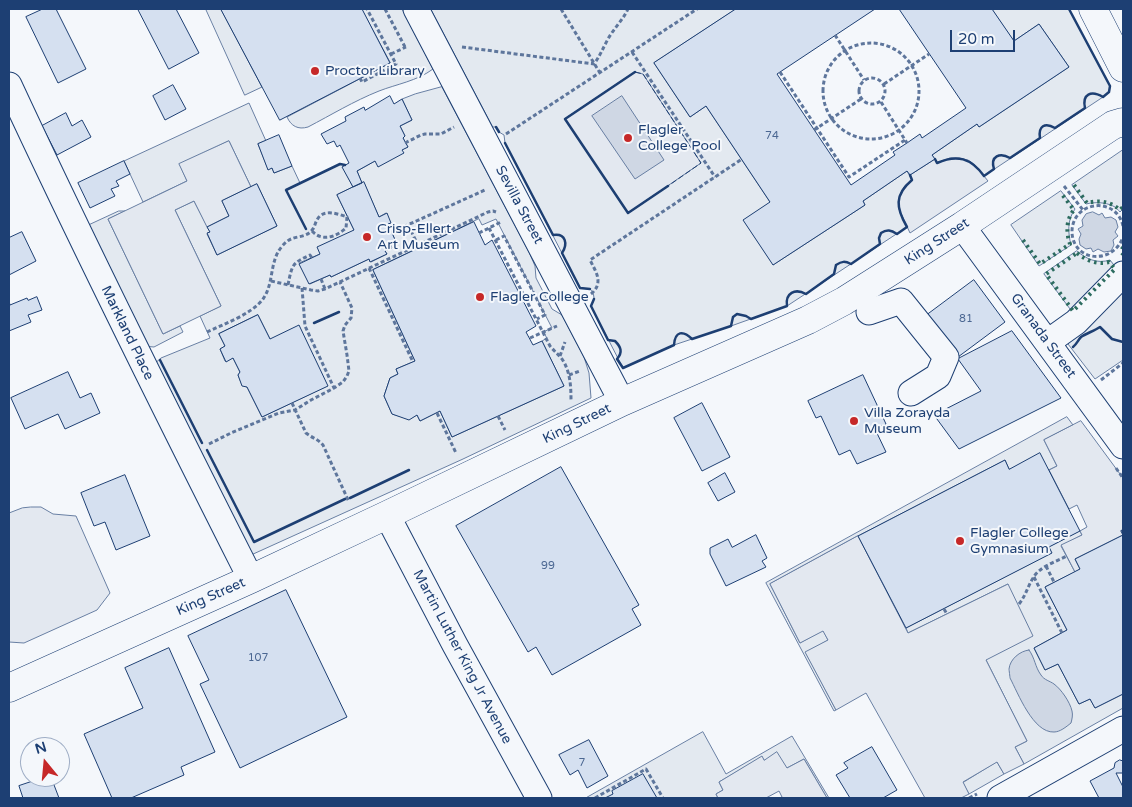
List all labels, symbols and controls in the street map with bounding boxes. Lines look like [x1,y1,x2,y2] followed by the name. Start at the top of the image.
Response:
[952,20,1017,52] scale bar
[958,30,995,48] text: 20 m
[325,63,425,79] place label: Proctor Library
[309,65,321,77] marker: Proctor Library
[638,122,721,154] place label: Flagler College Pool
[765,129,779,143] house number: 74
[622,132,634,144] marker: Flagler College Pool
[491,163,547,247] street label: Sevilla Street
[901,215,973,269] street label: King Street
[377,221,460,253] place label: Crisp-Ellert Art Museum
[361,231,373,243] marker: Crisp-Ellert Art Museum
[97,283,157,383] street label: Markland Place
[490,289,589,305] place label: Flagler College
[1007,290,1079,382] street label: Granada Street
[474,291,486,303] marker: Flagler College
[959,312,973,326] house number: 81
[540,400,614,448] street label: King Street
[864,405,950,438] place label: Villa Zorayda Museum
[848,415,860,427] marker: Villa Zorayda Museum
[970,525,1069,558] place label: Flagler College Gymnasium
[954,535,966,547] marker: Flagler College Gymnasium
[541,559,555,573] house number: 99
[409,567,515,747] street label: Martin Luther King Jr Avenue
[174,574,248,620] street label: King Street
[248,651,268,665] house number: 107
[20,737,70,787] north arrow
[33,738,49,758] text: N
[579,756,585,770] house number: 7

